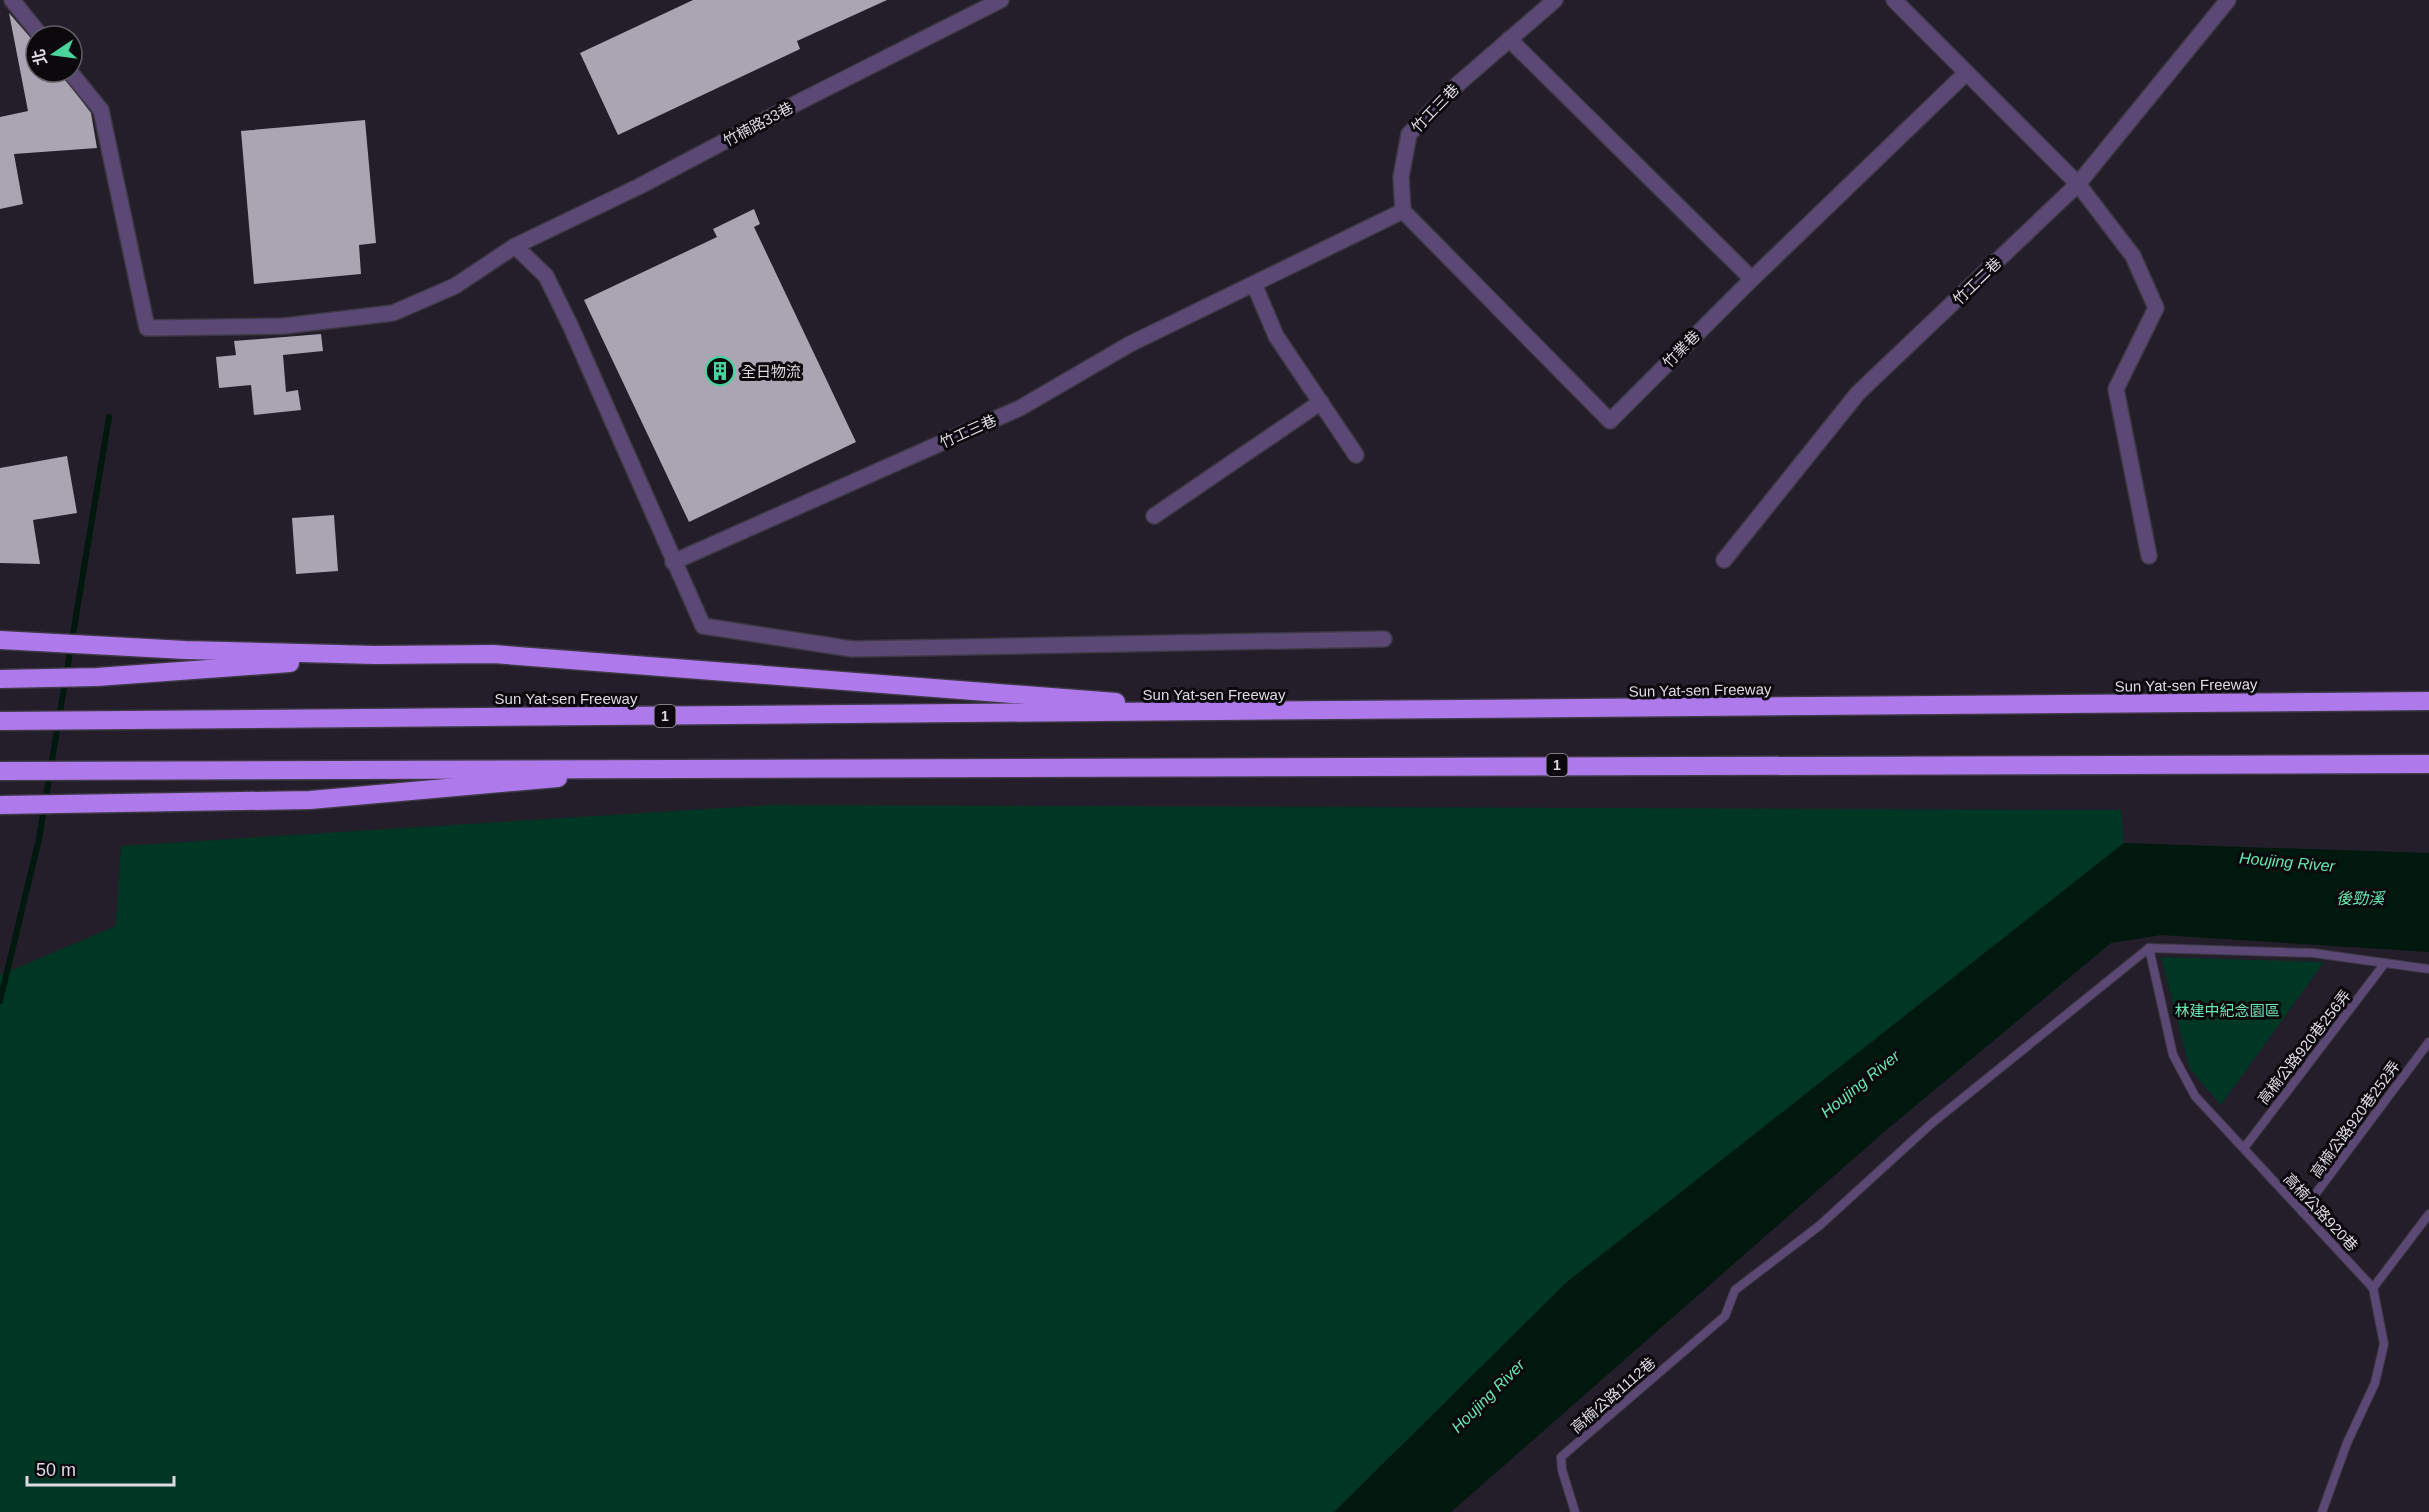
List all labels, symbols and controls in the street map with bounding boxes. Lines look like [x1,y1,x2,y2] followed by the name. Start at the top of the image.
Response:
[24,24,84,84] north arrow
[30,48,50,67] text: 北
[1408,81,1462,135] street label: 竹工三巷
[720,98,796,150] street label: 竹楠路33巷
[1950,254,2004,308] street label: 竹工二巷
[1659,327,1703,371] street label: 竹業巷
[704,355,736,387] building icon: 全日物流
[741,363,801,380] place label: 全日物流
[937,411,999,451] street label: 竹工三巷
[2114,675,2258,695] street label: Sun Yat-sen Freeway
[1628,680,1772,700] street label: Sun Yat-sen Freeway
[1143,686,1286,703] street label: Sun Yat-sen Freeway
[495,690,638,707] street label: Sun Yat-sen Freeway
[654,705,676,727] road number: 1
[1546,754,1568,776] road number: 1
[2238,849,2336,875] water label: Houjing River
[2336,890,2386,907] water label: 後勁溪
[2254,987,2354,1107] street label: 高楠公路920巷256弄
[2174,1002,2280,1019] park label: 林建中紀念園區
[1817,1047,1903,1121] water label: Houjing River
[2307,1057,2403,1181] street label: 高楠公路920巷252弄
[2281,1170,2361,1254] street label: 高楠公路920巷
[1567,1354,1659,1436] street label: 高楠公路1112巷
[1448,1356,1528,1436] water label: Houjing River
[27,1449,174,1487] scale bar
[36,1460,76,1480] text: 50 m

